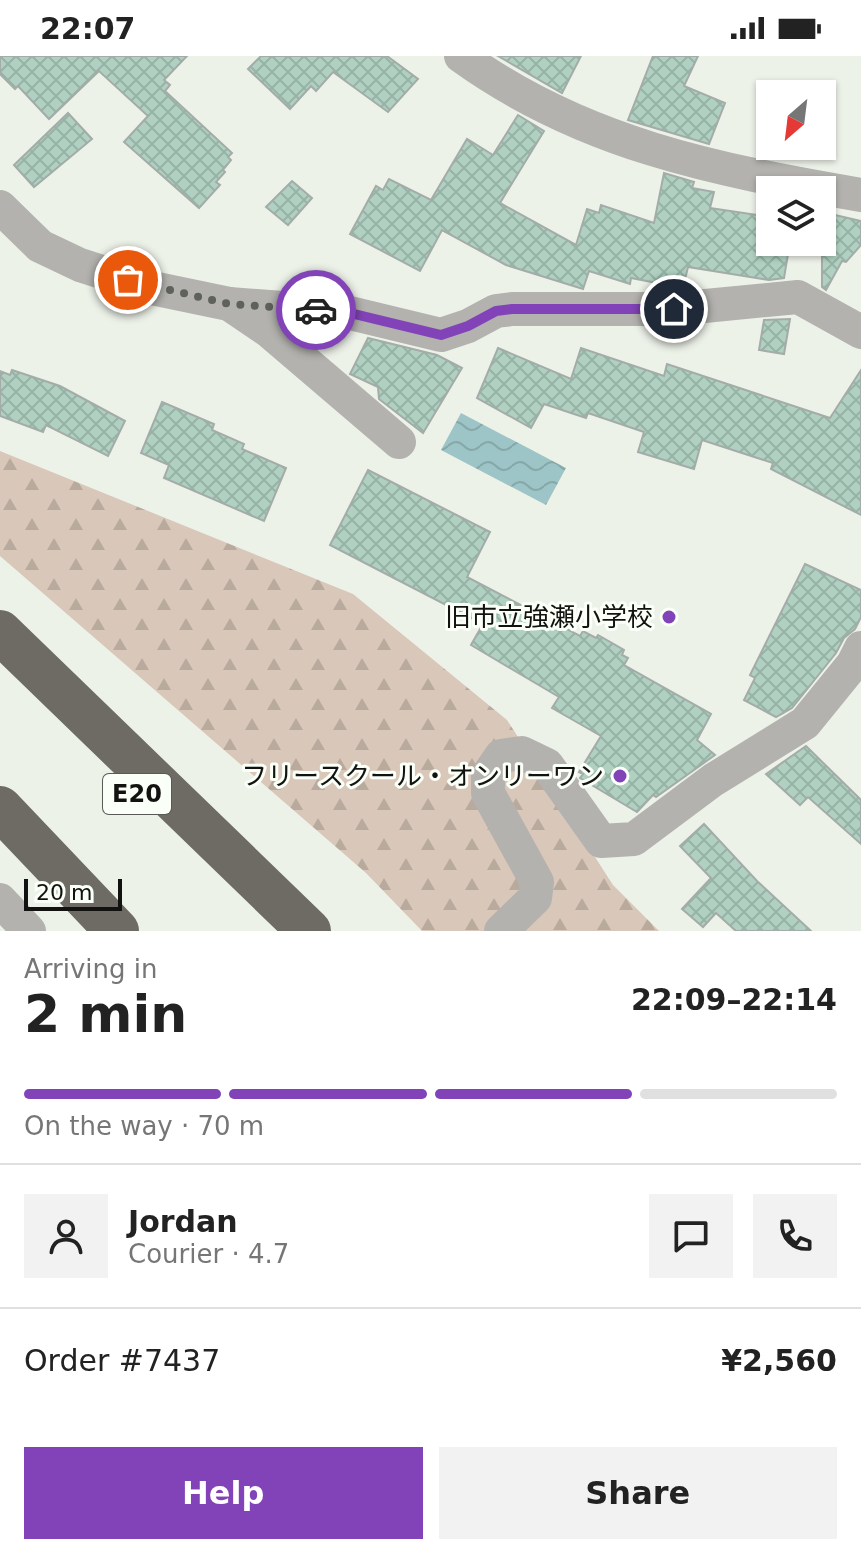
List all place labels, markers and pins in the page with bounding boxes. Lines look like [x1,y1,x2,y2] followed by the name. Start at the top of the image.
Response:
[94,246,162,314] pin
[640,275,708,343] pin
[445,602,653,632] place label: 旧市立強瀬小学校
[660,608,678,626] marker: 旧市立強瀬小学校
[241,761,604,791] place label: フリースクール・オンリーワン
[611,767,629,785] marker: フリースクール・オンリーワン

